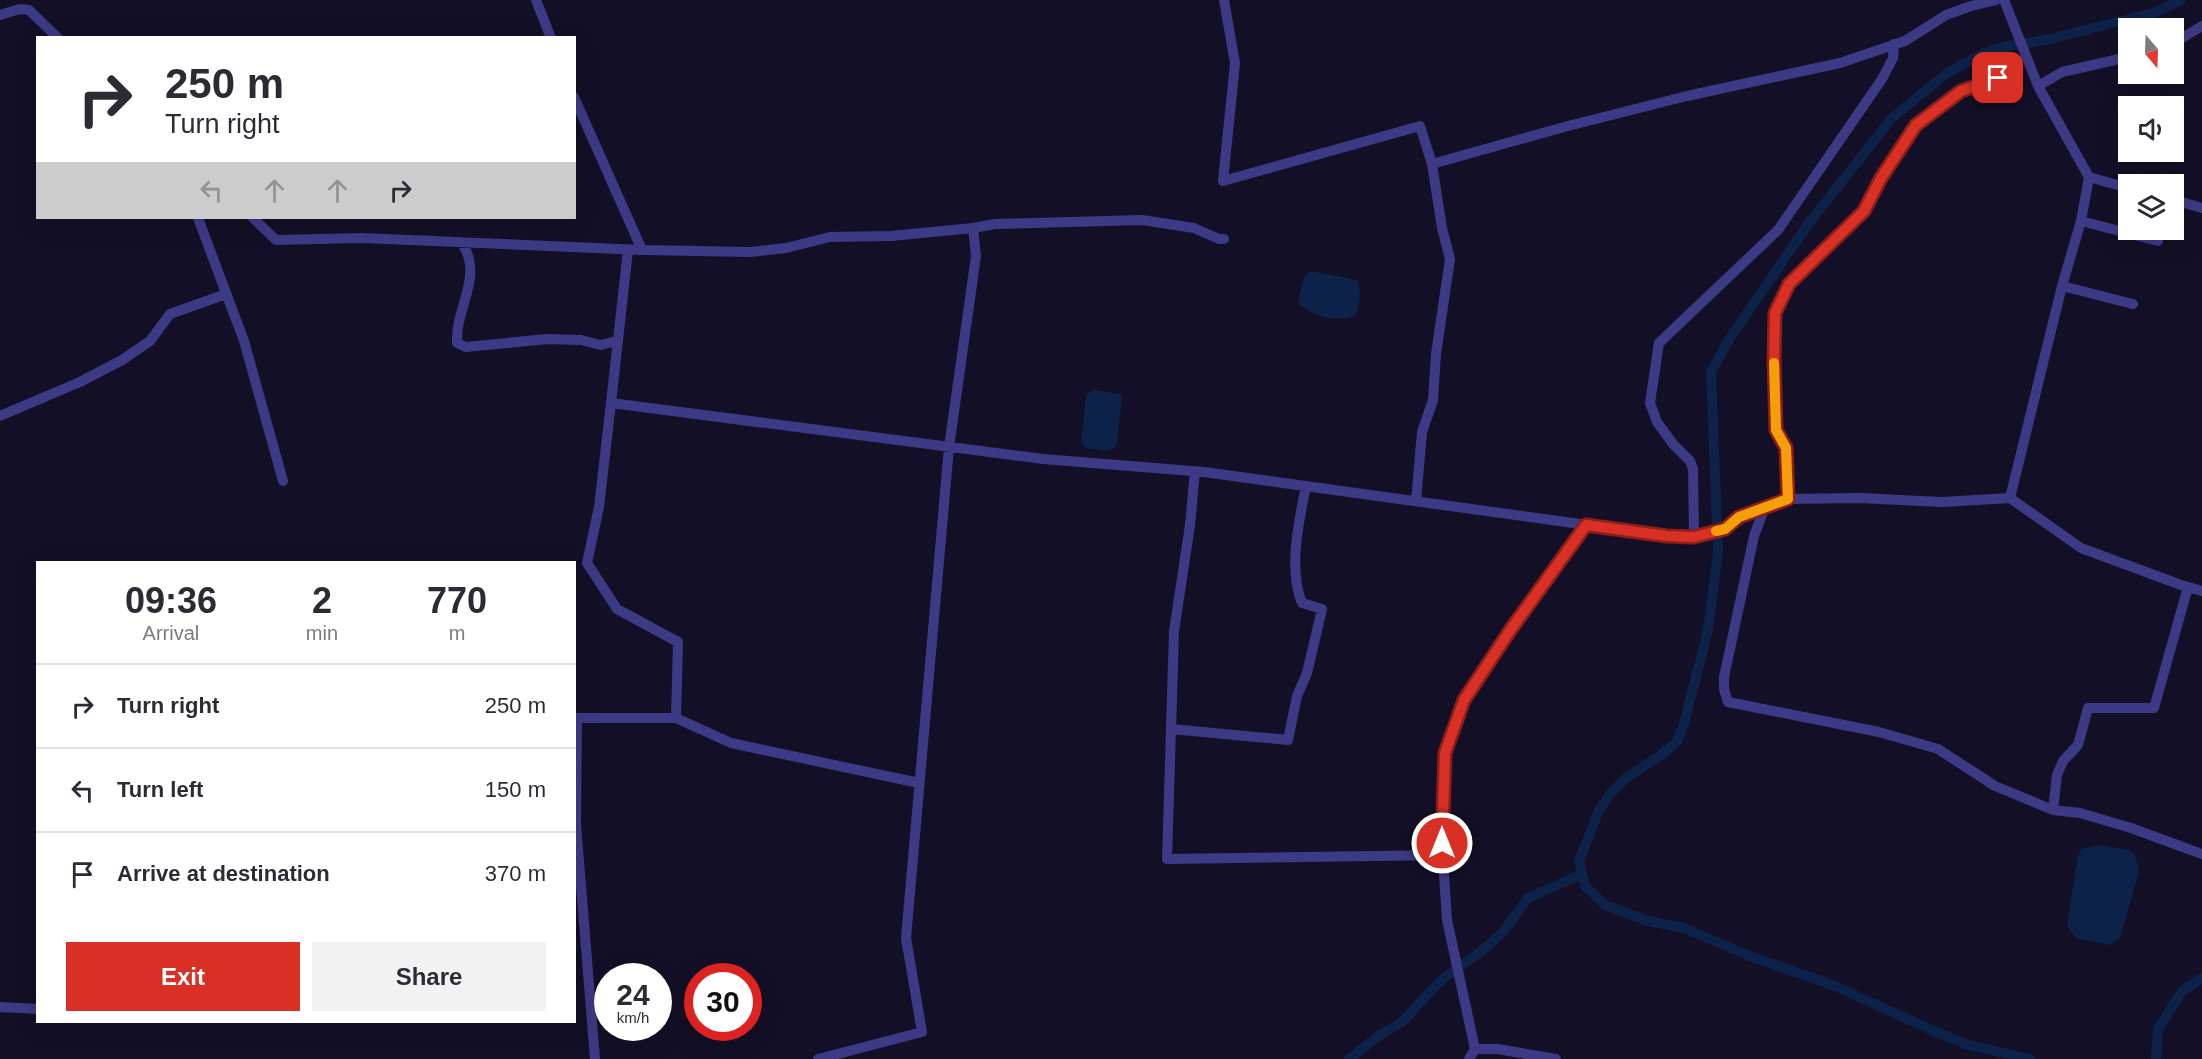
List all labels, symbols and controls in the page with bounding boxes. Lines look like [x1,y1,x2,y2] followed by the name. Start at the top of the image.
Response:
[2118,18,2184,84] north arrow
[2118,18,2184,240] map controls
[1972,52,2023,103] pin
[66,60,144,138] icon: right
[165,60,284,107] text: 250 m
[1981,61,2014,94] icon: arrive
[2118,96,2184,162] button: sound
[165,109,280,139] text: Turn right
[195,174,228,207] icon: left
[258,174,291,207] icon: ahead
[321,174,354,207] icon: ahead
[384,174,417,207] icon: right
[2118,174,2184,240] button: layers
[125,580,217,621] text: 09:36
[312,580,332,621] text: 2
[427,580,487,621] text: 770
[143,622,199,644] text: Arrival
[306,622,338,644] text: min
[449,622,465,644] text: m
[66,690,99,723] icon: right
[117,693,219,718] text: Turn right
[485,693,546,718] text: 250 m
[66,774,99,807] icon: left
[117,777,203,802] text: Turn left
[485,777,546,802] text: 150 m
[1410,811,1474,875] position arrow
[66,858,99,891] icon: arrive
[117,861,330,886] text: Arrive at destination
[485,861,546,886] text: 370 m
[66,942,300,1011] button: Exit
[312,942,546,1011] button: Share
[684,963,762,1041] speed limit sign: 30
[616,978,650,1011] text: 24
[617,1009,649,1026] text: km/h

